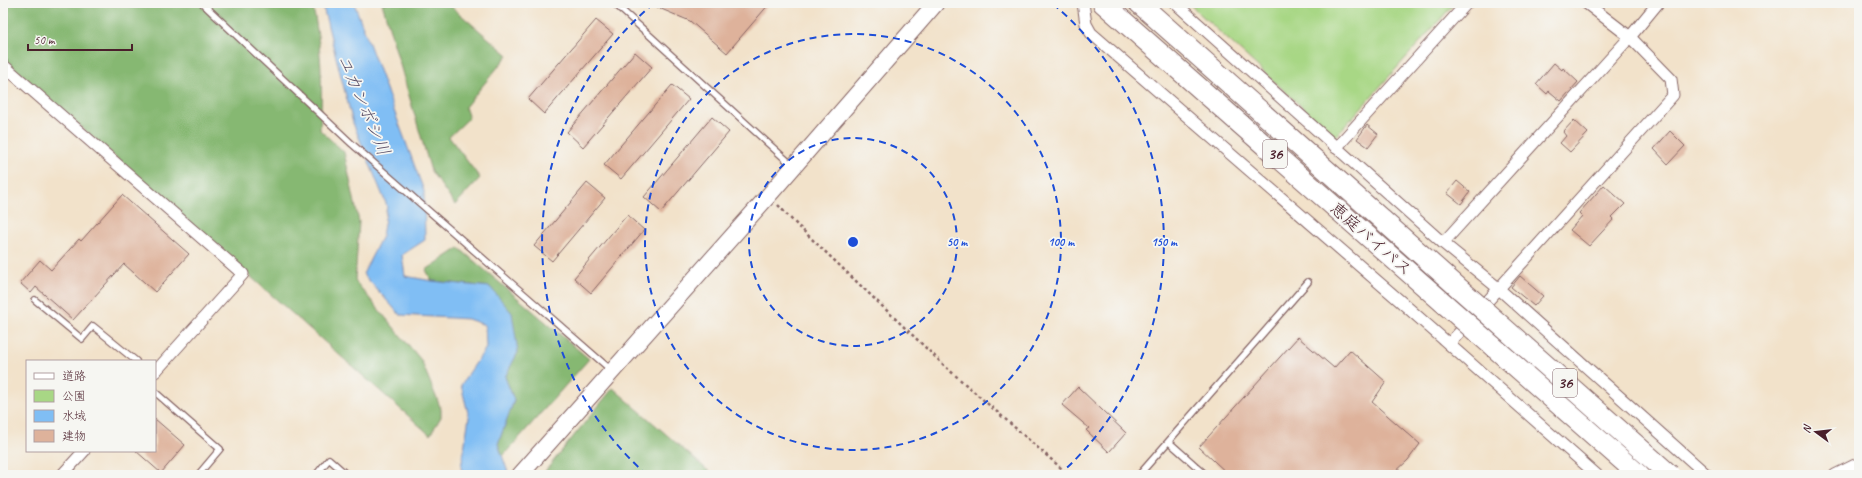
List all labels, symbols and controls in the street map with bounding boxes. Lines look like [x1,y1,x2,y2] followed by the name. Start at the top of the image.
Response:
[28,26,132,52] scale bar
[34,32,56,48] text: 50 m
[333,51,395,159] water label: ユカンボシ川
[1263,140,1287,168] road number: 36
[1326,198,1416,280] street label: 恵庭バイパス
[947,234,968,250] text: 50 m
[1048,234,1075,250] text: 100 m
[1151,234,1178,250] text: 150 m
[846,235,860,249] centre of rings
[26,360,156,452] legend
[62,368,86,384] text: 道路
[1553,369,1577,397] road number: 36
[62,388,86,404] text: 公園
[62,408,86,424] text: 水域
[1796,412,1836,452] north arrow
[1799,422,1815,435] text: N
[62,428,86,444] text: 建物

